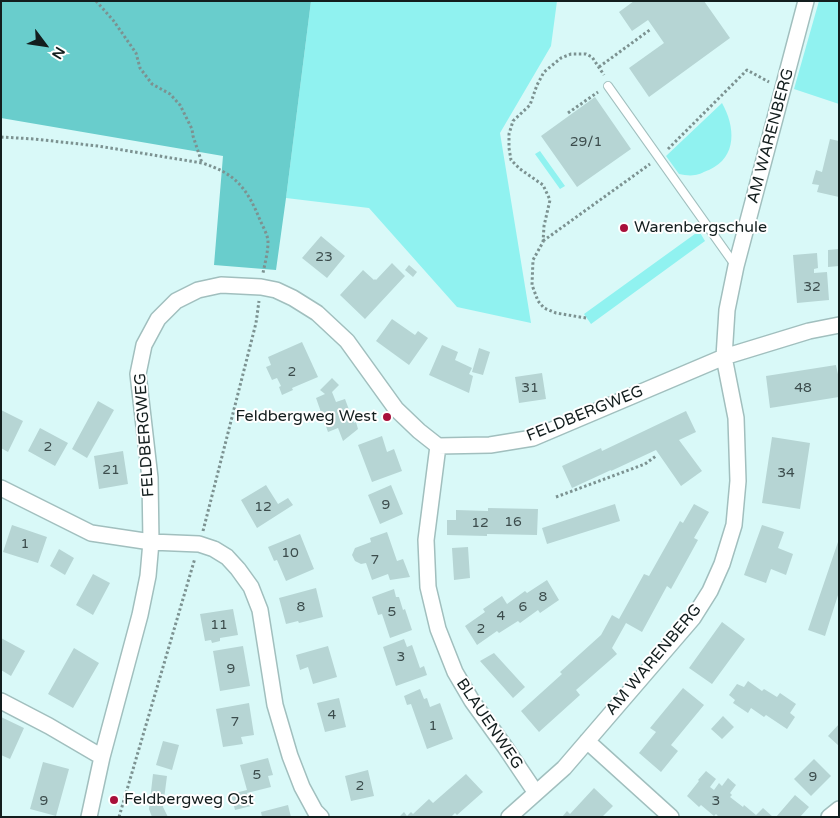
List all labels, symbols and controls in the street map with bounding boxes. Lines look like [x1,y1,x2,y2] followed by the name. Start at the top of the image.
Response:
[20,20,70,70] north arrow
[48,44,68,62] text: N
[744,66,798,206] street label: AM WARENBERG
[570,134,602,150] house number: 29/1
[634,218,767,238] place label: Warenbergschule
[618,222,630,234] marker: Warenbergschule
[315,249,333,265] house number: 23
[803,279,821,295] house number: 32
[288,364,296,380] house number: 2
[131,372,159,498] street label: FELDBERGWEG
[521,380,539,396] house number: 31
[794,380,812,396] house number: 48
[524,382,646,446] street label: FELDBERGWEG
[236,407,377,427] place label: Feldbergweg West
[381,411,393,423] marker: Feldbergweg West
[44,439,52,455] house number: 2
[102,462,120,478] house number: 21
[777,465,795,481] house number: 34
[382,497,390,513] house number: 9
[254,499,272,515] house number: 12
[504,514,522,530] house number: 16
[471,515,489,531] house number: 12
[21,536,29,552] house number: 1
[281,545,299,561] house number: 10
[371,552,379,568] house number: 7
[539,589,547,605] house number: 8
[297,599,305,615] house number: 8
[519,599,527,615] house number: 6
[602,601,706,719] street label: AM WARENBERG
[388,604,396,620] house number: 5
[497,608,505,624] house number: 4
[210,617,228,633] house number: 11
[477,621,485,637] house number: 2
[397,649,405,665] house number: 3
[227,661,235,677] house number: 9
[452,675,526,773] street label: BLAUENWEG
[328,707,336,723] house number: 4
[231,714,239,730] house number: 7
[429,718,437,734] house number: 1
[253,767,261,783] house number: 5
[809,769,817,785] house number: 9
[356,778,364,794] house number: 2
[124,790,254,810] place label: Feldbergweg Ost
[40,793,48,809] house number: 9
[712,793,720,809] house number: 3
[108,794,120,806] marker: Feldbergweg Ost

